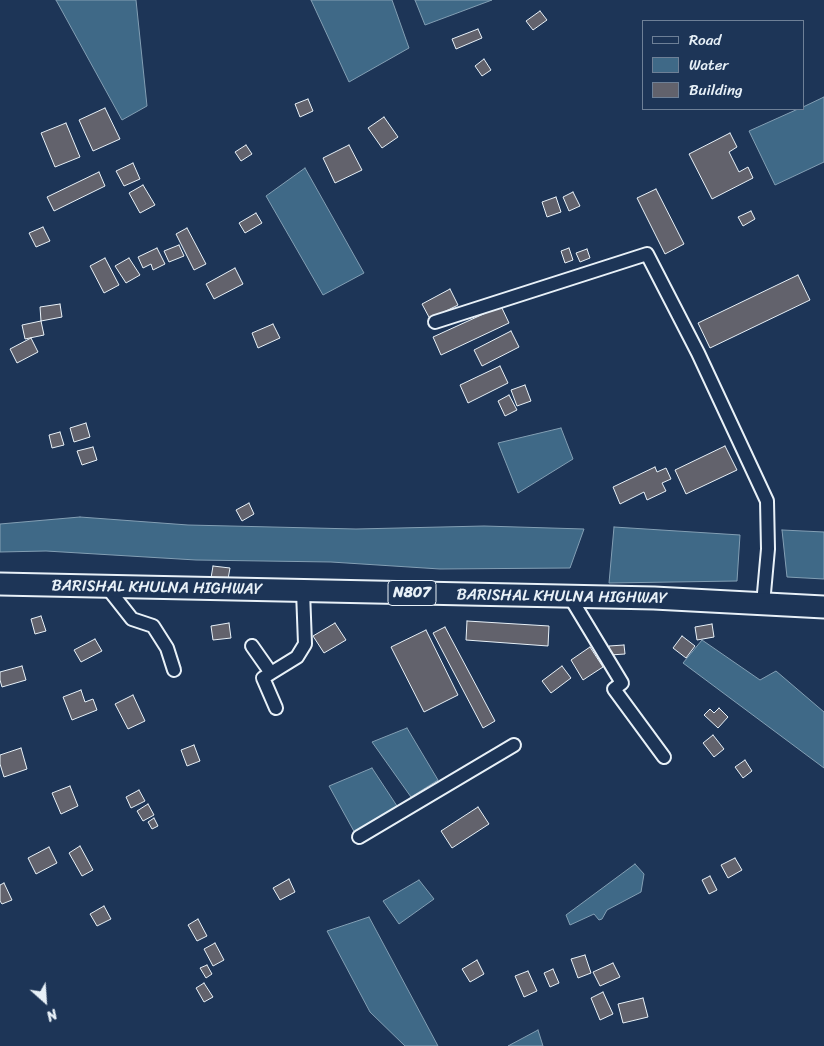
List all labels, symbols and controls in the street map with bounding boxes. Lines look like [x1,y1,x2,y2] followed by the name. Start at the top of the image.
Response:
[642,20,804,110] legend
[689,27,721,53] text: Road
[689,52,729,78] text: Water
[689,77,743,103] text: Building
[51,577,263,599] street label: BARISHAL KHULNA HIGHWAY
[388,580,436,606] road number: N807
[456,586,668,608] street label: BARISHAL KHULNA HIGHWAY
[20,976,70,1026] north arrow
[42,1002,62,1028] text: N

